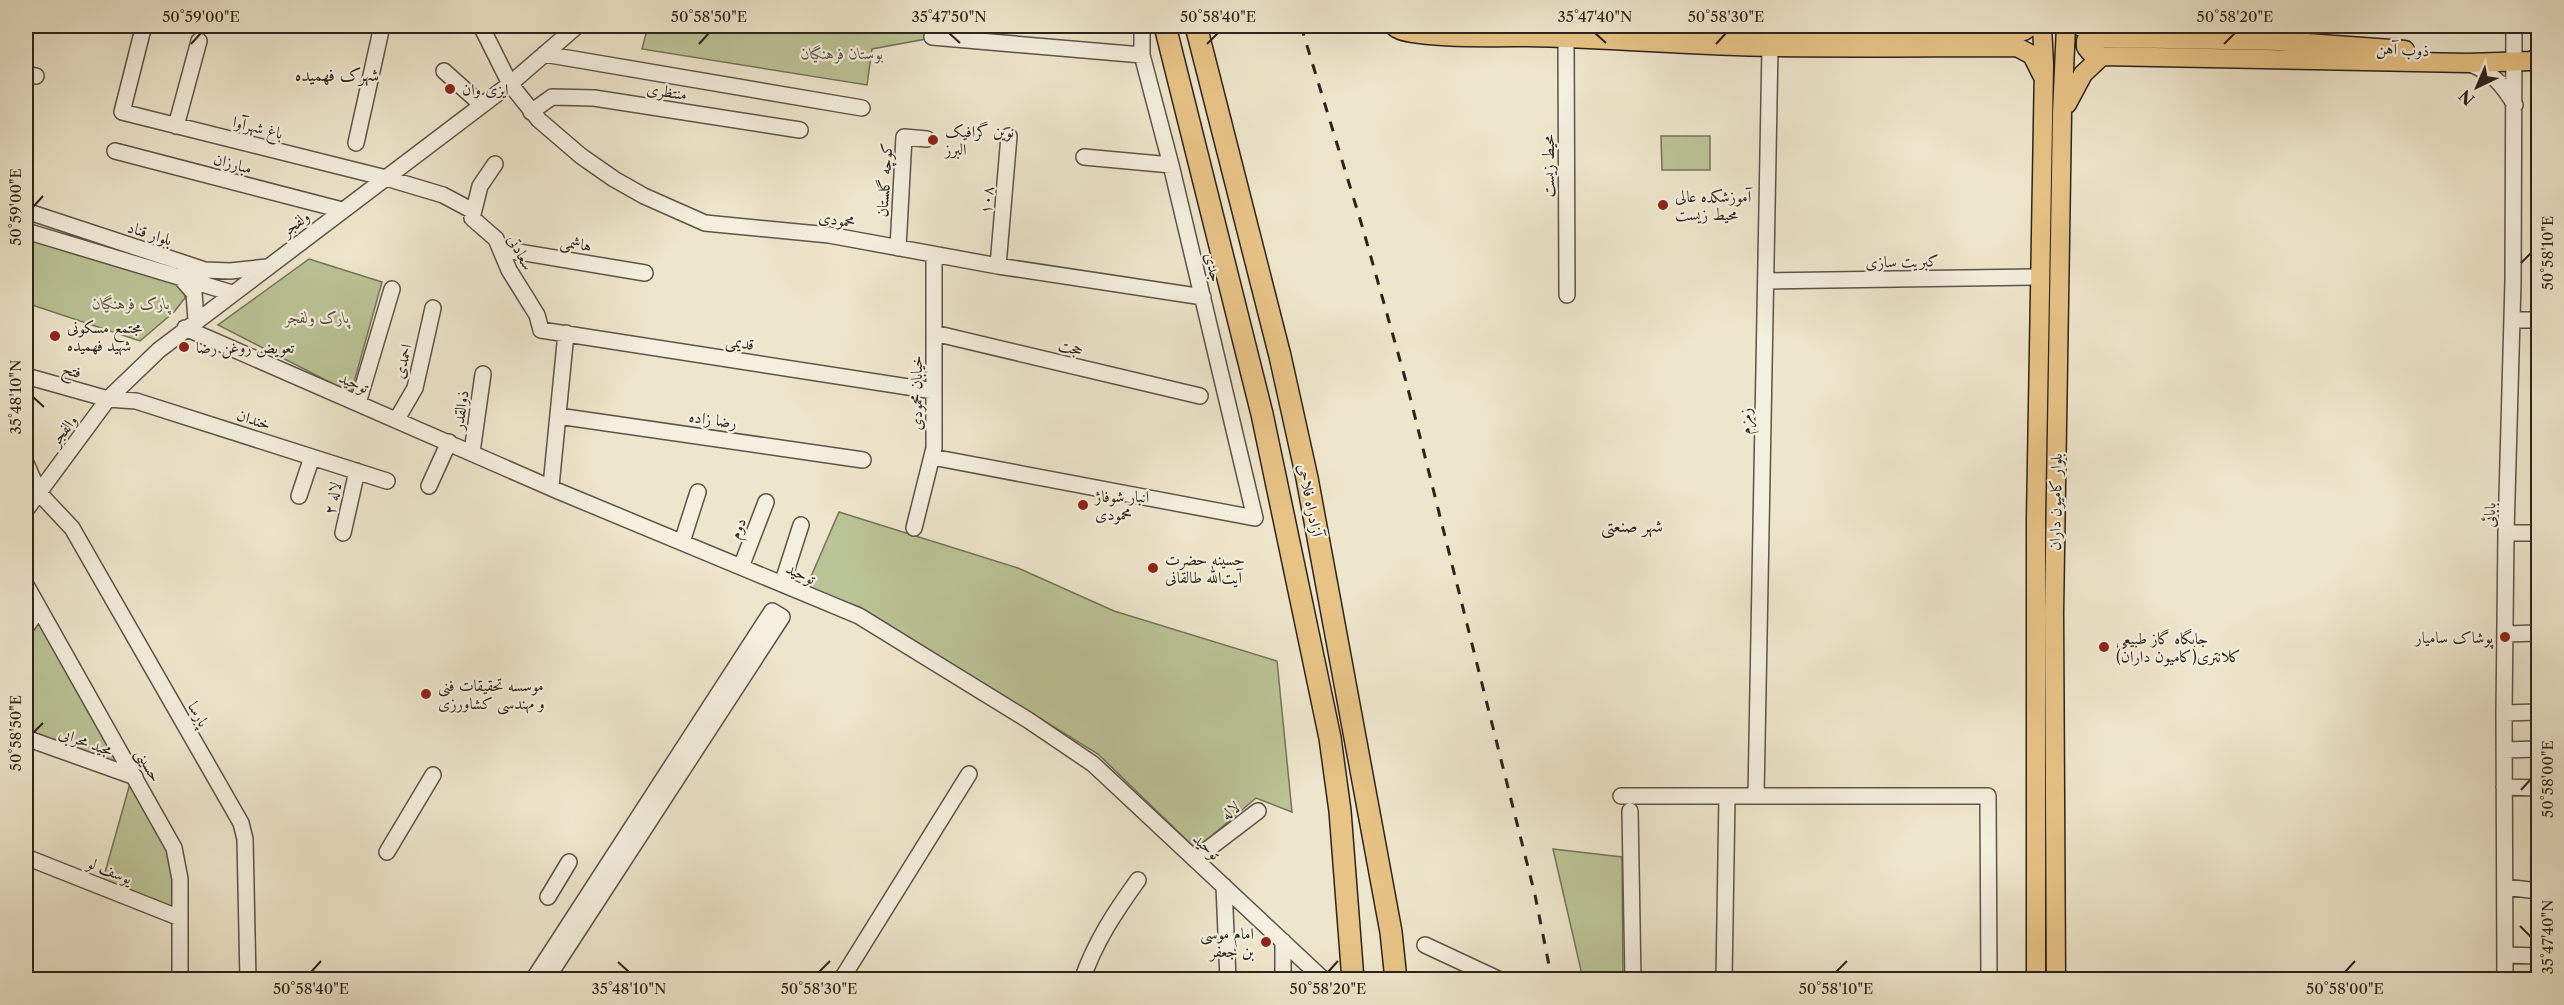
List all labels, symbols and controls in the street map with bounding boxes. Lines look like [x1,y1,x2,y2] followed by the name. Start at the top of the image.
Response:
[162,7,240,26] text: 50°59'00"E
[671,7,747,26] text: 50°58'50"E
[911,7,987,26] text: 35°47'50"N
[1180,7,1256,26] text: 50°58'40"E
[1558,7,1633,26] text: 35°47'40"N
[1688,7,1764,26] text: 50°58'30"E
[2197,7,2273,26] text: 50°58'20"E
[2376,38,2430,62] street label: ذوب آهن
[801,43,883,64] park label: بوستان فرهنگیان
[2447,57,2507,117] north arrow
[295,64,379,87] district label: شهرک فهمیده
[645,78,689,105] street label: منتظری
[462,79,509,99] place label: ایزی وان
[443,82,457,96] marker: ایزی وان
[2455,86,2479,110] text: N
[230,111,285,147] street label: باغ شهرآوا
[943,121,1014,160] place label: نوین گرافیک البرز
[926,133,940,147] marker: نوین گرافیک البرز
[1538,134,1558,198] street label: محیط زیست
[871,142,899,218] street label: کوچه گلستان
[211,148,255,178] street label: مبارزان
[6,168,25,246] text: 50°59'00"E
[975,185,997,215] street label: ۱۰۸
[1675,186,1753,224] place label: آموزشکده عالی محیط زیست
[1656,198,1670,212] marker: آموزشکده عالی محیط زیست
[275,206,314,242] street label: ولفجر
[817,206,857,233] street label: محمودی
[125,216,175,250] street label: بلوار قناد
[2538,216,2557,290] text: 50°58'10"E
[503,231,539,273] street label: سعادتی
[559,231,593,257] street label: هاشمی
[1201,250,1227,284] street label: جدی
[1865,250,1939,273] street label: کبریت سازی
[92,293,172,315] park label: پارک فرهنگیان
[284,307,351,329] park label: پارک ولفجر
[67,317,142,356] place label: مجتمع مسکونی شهید فهمیده
[48,329,62,343] marker: مجتمع مسکونی شهید فهمیده
[724,330,756,356] street label: قدیمی
[1056,334,1086,360] street label: حجت
[196,337,295,359] place label: تعویض روغن رضا
[177,340,191,354] marker: تعویض روغن رضا
[388,342,416,380] street label: احمدی
[906,356,927,430] street label: خیابان محمودی
[59,358,84,387] street label: فتح
[6,360,25,434] text: 35°48'10"N
[336,367,373,398] street label: توحید
[447,389,473,433] street label: ذوالقدر
[234,404,274,434] street label: خندان
[688,406,738,432] street label: رضا زاده
[1735,407,1760,435] street label: زمزم
[44,410,82,452] street label: والفجر
[2044,453,2067,551] street label: بلوار کامیون داران
[1294,462,1328,540] street label: آزادراه فلاحی
[319,480,345,516] street label: لاله ۲
[1093,486,1149,525] place label: انبار شوفاژ محمودی
[1076,498,1090,512] marker: انبار شوفاژ محمودی
[2479,502,2499,528] street label: بابائی
[724,515,755,543] street label: دوم
[1601,515,1663,539] district label: شهر صنعتی
[1165,549,1245,588] place label: حسینه حضرت آیت‌الله طالقانی
[783,558,820,590] street label: توحید
[1146,561,1160,575] marker: حسینه حضرت آیت‌الله طالقانی
[2413,627,2494,649] place label: پوشاک سامیار
[2116,628,2241,667] place label: جایگاه گاز طبیعی کلانتری(کامیون داران)
[2498,630,2512,644] marker: پوشاک سامیار
[2097,640,2111,654] marker: جایگاه گاز طبیعی کلانتری(کامیون داران)
[438,675,545,715] place label: موسسه تحقیقات فنی و مهندسی کشاورزی
[419,687,433,701] marker: موسسه تحقیقات فنی و مهندسی کشاورزی
[6,695,25,771] text: 50°58'50"E
[182,698,215,732] street label: پارسا
[56,722,116,762] street label: مجید محرابی
[2538,740,2557,818] text: 50°58'00"E
[130,745,166,786] street label: حسینی
[1216,796,1244,824] street label: لاله
[1188,828,1226,865] street label: توحید
[83,851,136,889] street label: یوسف لو
[2538,900,2557,975] text: 35°47'40"N
[1200,923,1254,962] place label: امام موسی بن جعفر
[1259,935,1273,949] marker: امام موسی بن جعفر
[273,979,349,998] text: 50°58'40"E
[592,979,666,998] text: 35°48'10"N
[781,979,857,998] text: 50°58'30"E
[1290,979,1366,998] text: 50°58'20"E
[1799,979,1873,998] text: 50°58'10"E
[2306,979,2384,998] text: 50°58'00"E

